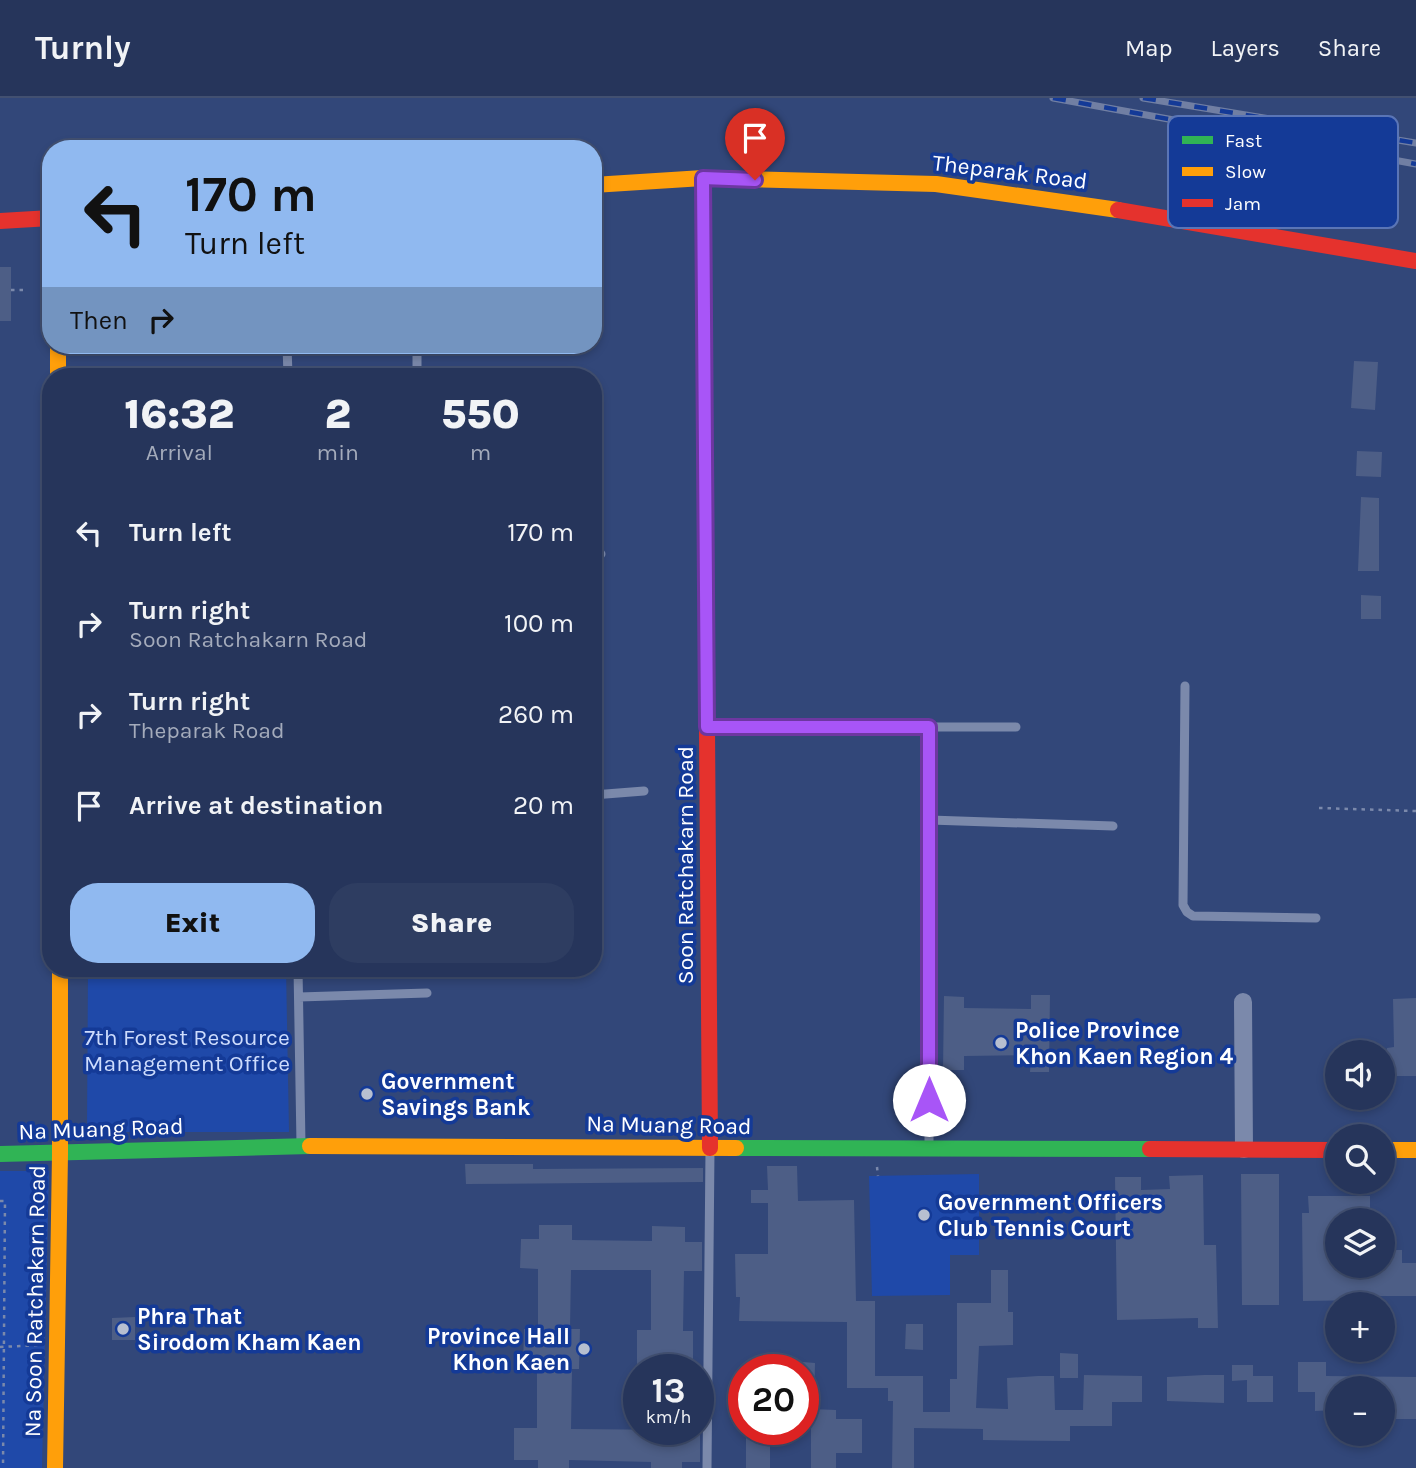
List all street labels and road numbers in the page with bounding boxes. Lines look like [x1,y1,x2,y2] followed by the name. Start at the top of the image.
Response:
[931,149,1089,195] street label: Theparak Road
[672,746,699,984] street label: Soon Ratchakarn Road
[586,1110,752,1140] street label: Na Muang Road
[18,1113,184,1145] street label: Na Muang Road
[19,1165,51,1437] street label: Na Soon Ratchakarn Road

